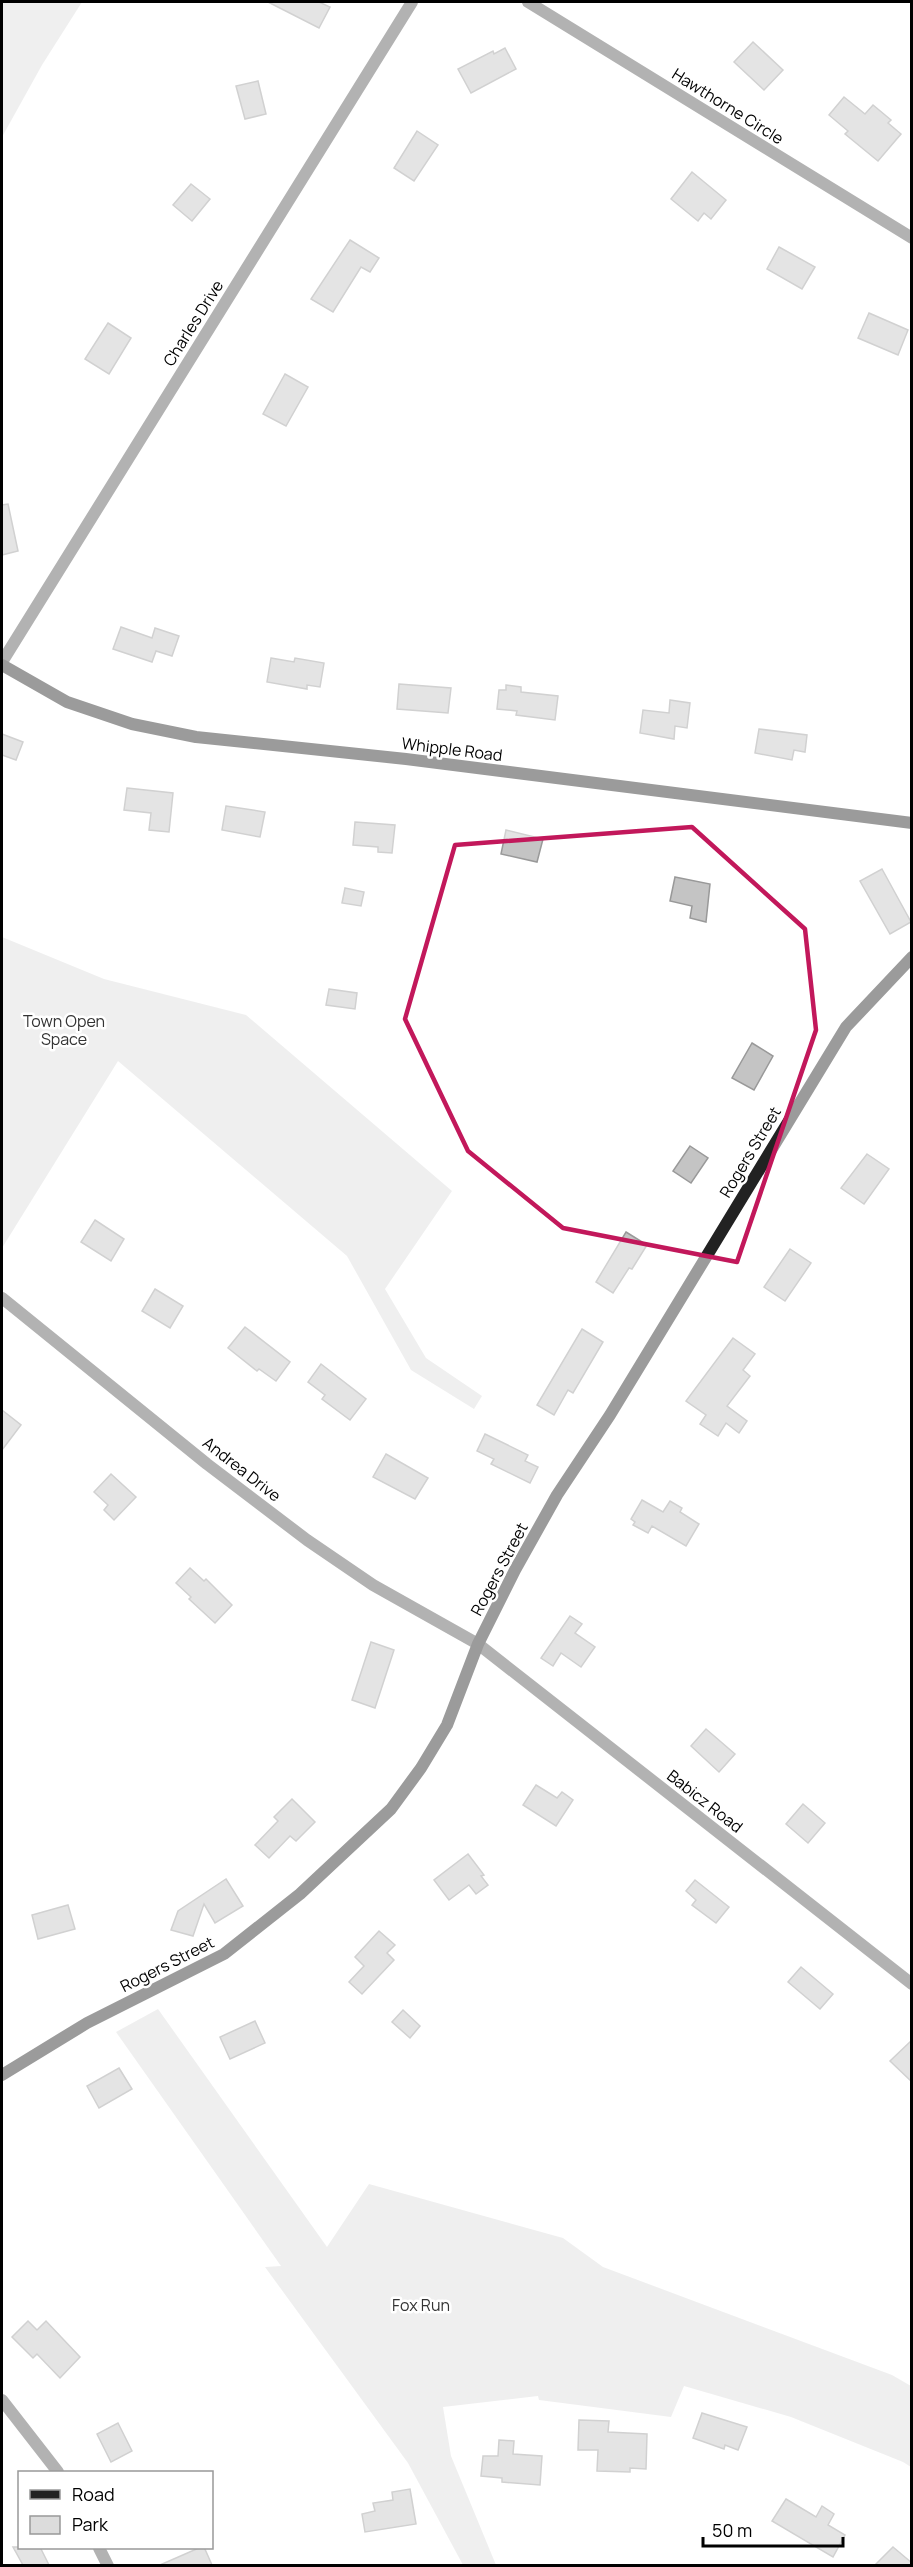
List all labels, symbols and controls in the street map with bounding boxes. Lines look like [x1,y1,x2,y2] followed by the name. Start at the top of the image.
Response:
[668,63,788,149] street label: Hawthorne Circle
[158,276,228,370] street label: Charles Drive
[400,732,504,766] street label: Whipple Road
[23,1010,105,1050] park label: Town Open Space
[714,1102,786,1202] street label: Rogers Street
[198,1432,286,1506] street label: Andrea Drive
[465,1519,533,1619] street label: Rogers Street
[663,1765,747,1837] street label: Babicz Road
[116,1931,218,1997] street label: Rogers Street
[392,2294,450,2316] park label: Fox Run
[18,2471,213,2549] legend
[72,2482,115,2506] text: Road
[703,2510,842,2548] scale bar
[72,2512,109,2536] text: Park
[712,2518,752,2542] text: 50 m

